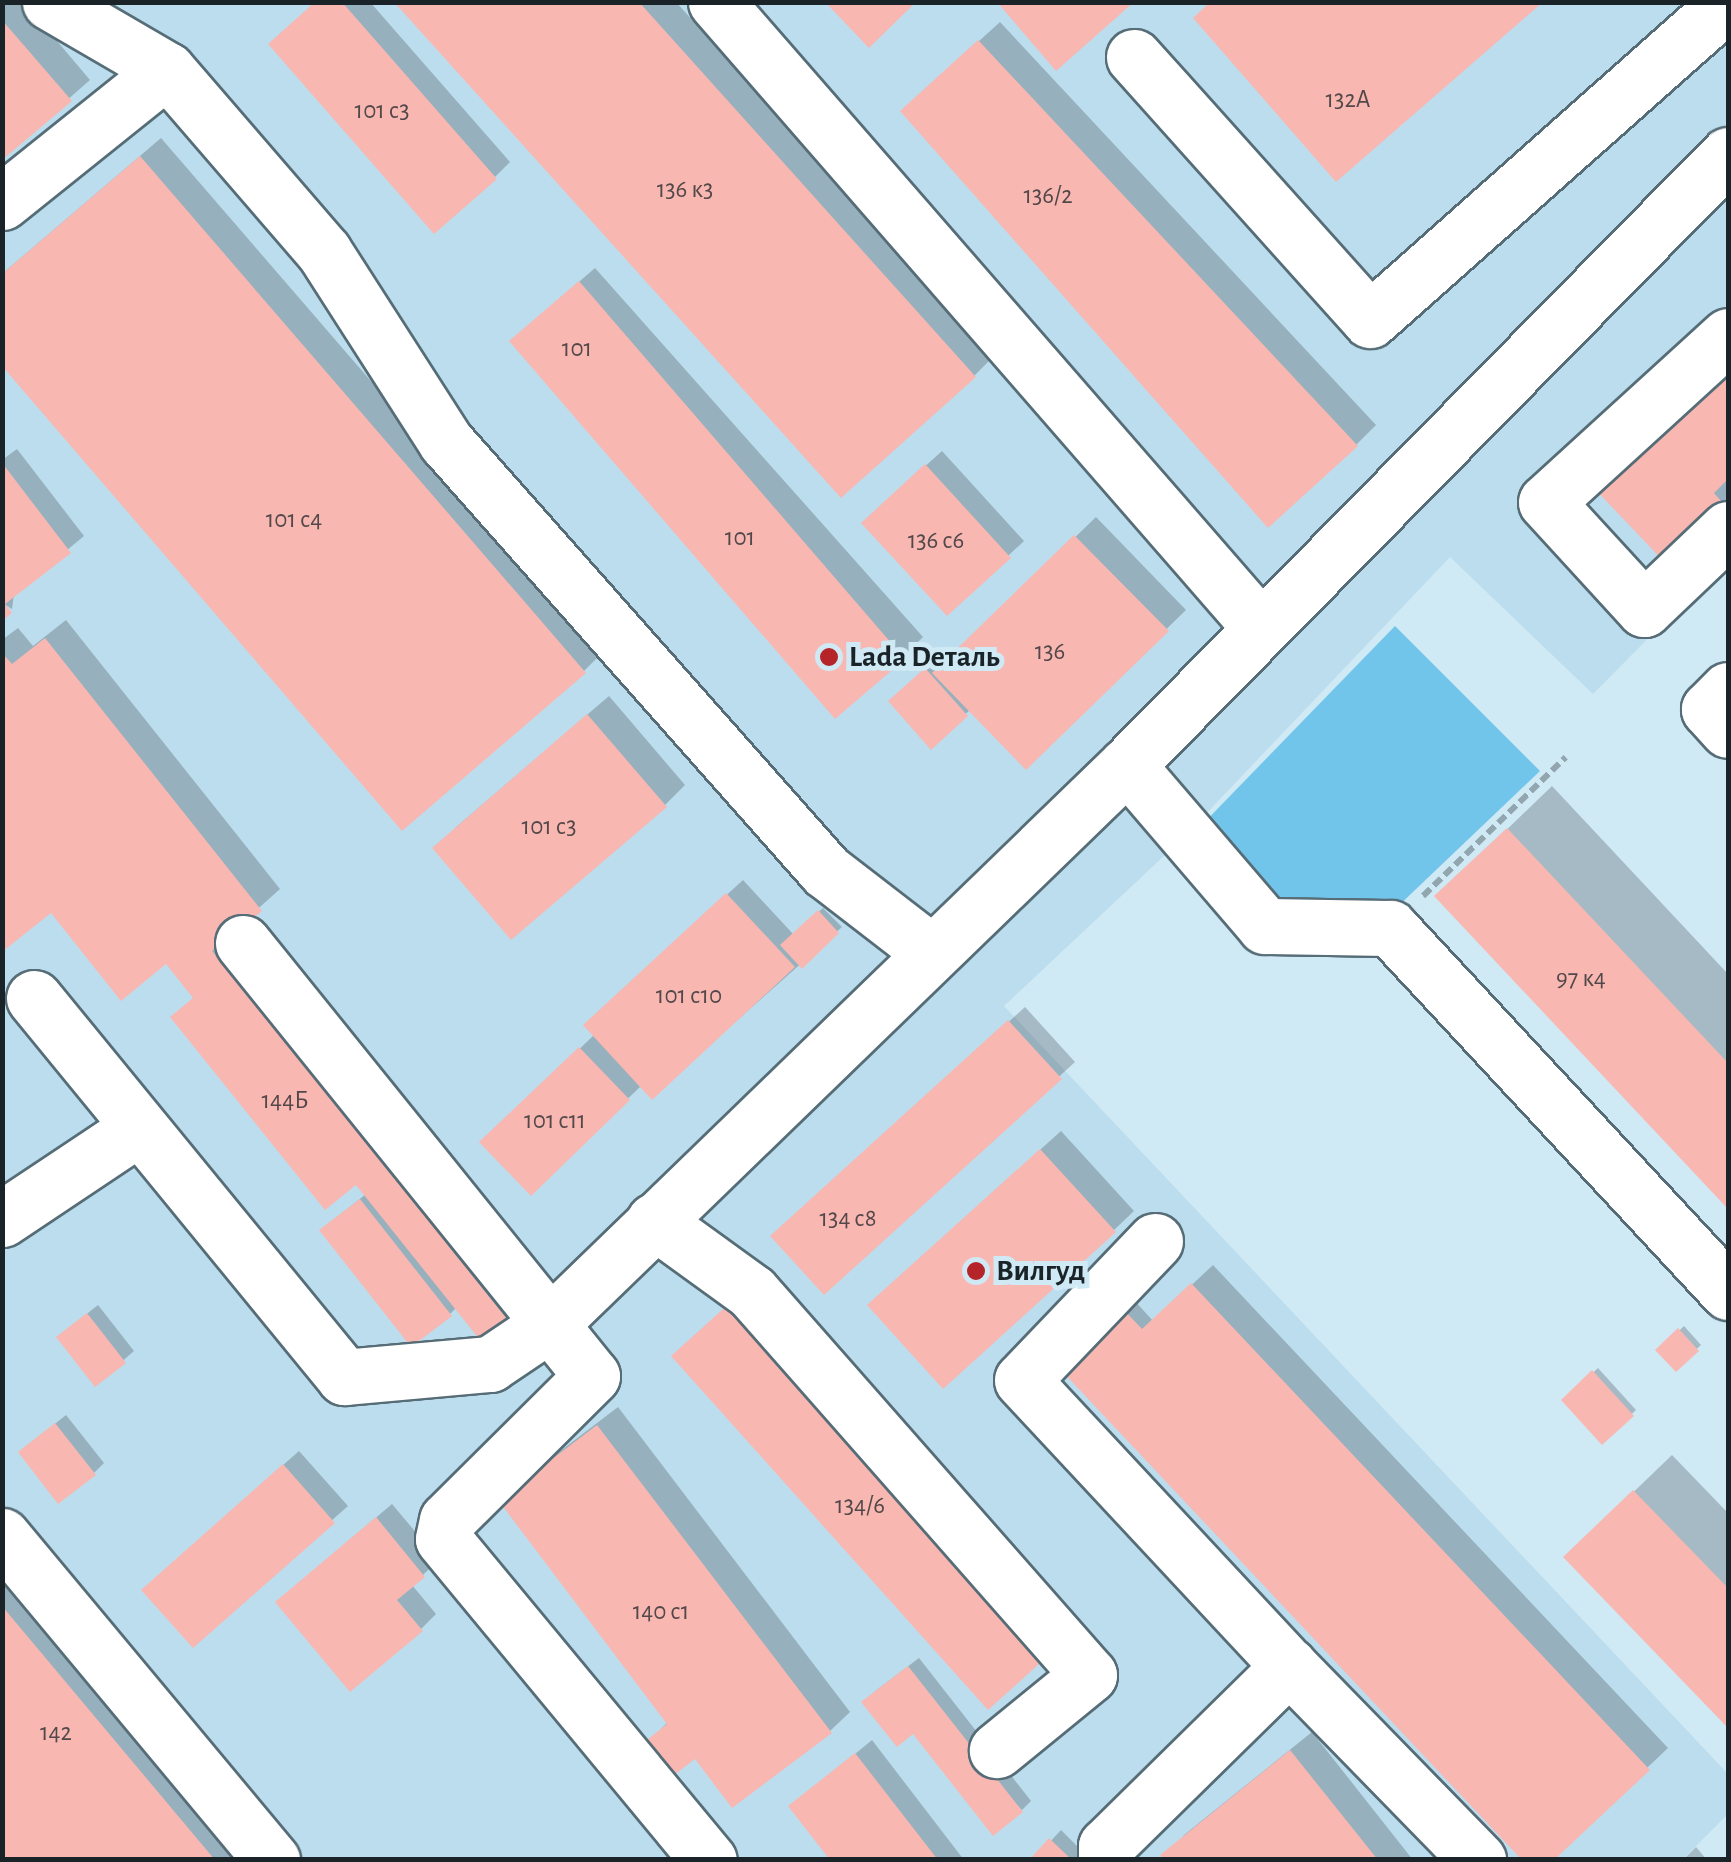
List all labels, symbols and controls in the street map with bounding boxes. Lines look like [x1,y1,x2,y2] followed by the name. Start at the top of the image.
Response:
[1326,85,1370,115] house number: 132А
[355,96,409,126] house number: 101 с3
[657,175,713,205] house number: 136 к3
[1023,181,1073,211] house number: 136/2
[562,334,592,364] house number: 101
[266,505,322,535] house number: 101 с4
[725,523,755,553] house number: 101
[908,526,964,556] house number: 136 с6
[1035,637,1065,667] house number: 136
[849,639,1000,675] place label: Lada Dеталь
[818,646,840,668] marker: Lada Dеталь
[522,812,576,842] house number: 101 с3
[1556,964,1606,994] house number: 97 к4
[656,981,722,1011] house number: 101 с10
[262,1086,308,1116] house number: 144Б
[524,1106,586,1136] house number: 101 с11
[820,1204,876,1234] house number: 134 с8
[996,1253,1085,1289] place label: Вилгуд
[965,1260,987,1282] marker: Вилгуд
[835,1491,885,1521] house number: 134/6
[633,1597,689,1627] house number: 140 с1
[40,1718,72,1748] house number: 142

